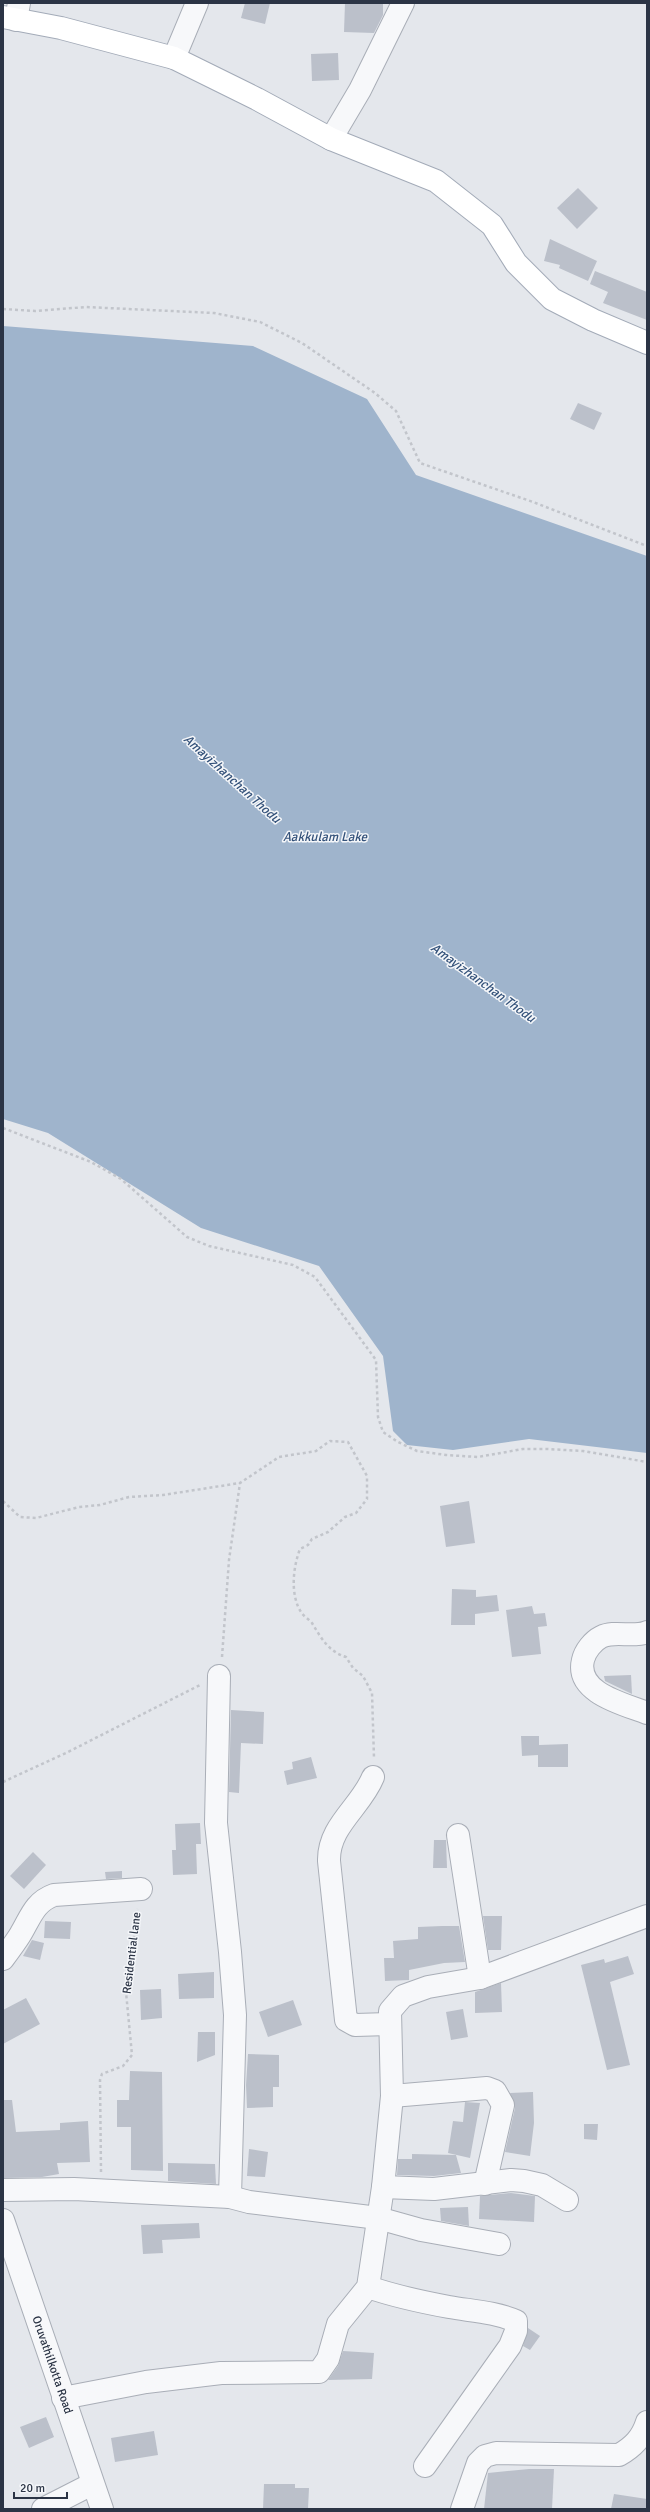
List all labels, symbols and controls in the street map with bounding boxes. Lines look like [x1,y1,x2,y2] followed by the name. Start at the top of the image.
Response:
[180,731,284,827] water label: Amayizhanchan Thodu
[283,829,369,845] water label: Aakkulam Lake
[428,940,539,1027] water label: Amayizhanchan Thodu
[120,1911,144,1995] street label: Residential lane
[29,2314,76,2416] street label: Oruvathilkotta Road
[14,2474,67,2500] scale bar
[20,2481,45,2496] text: 20 m

